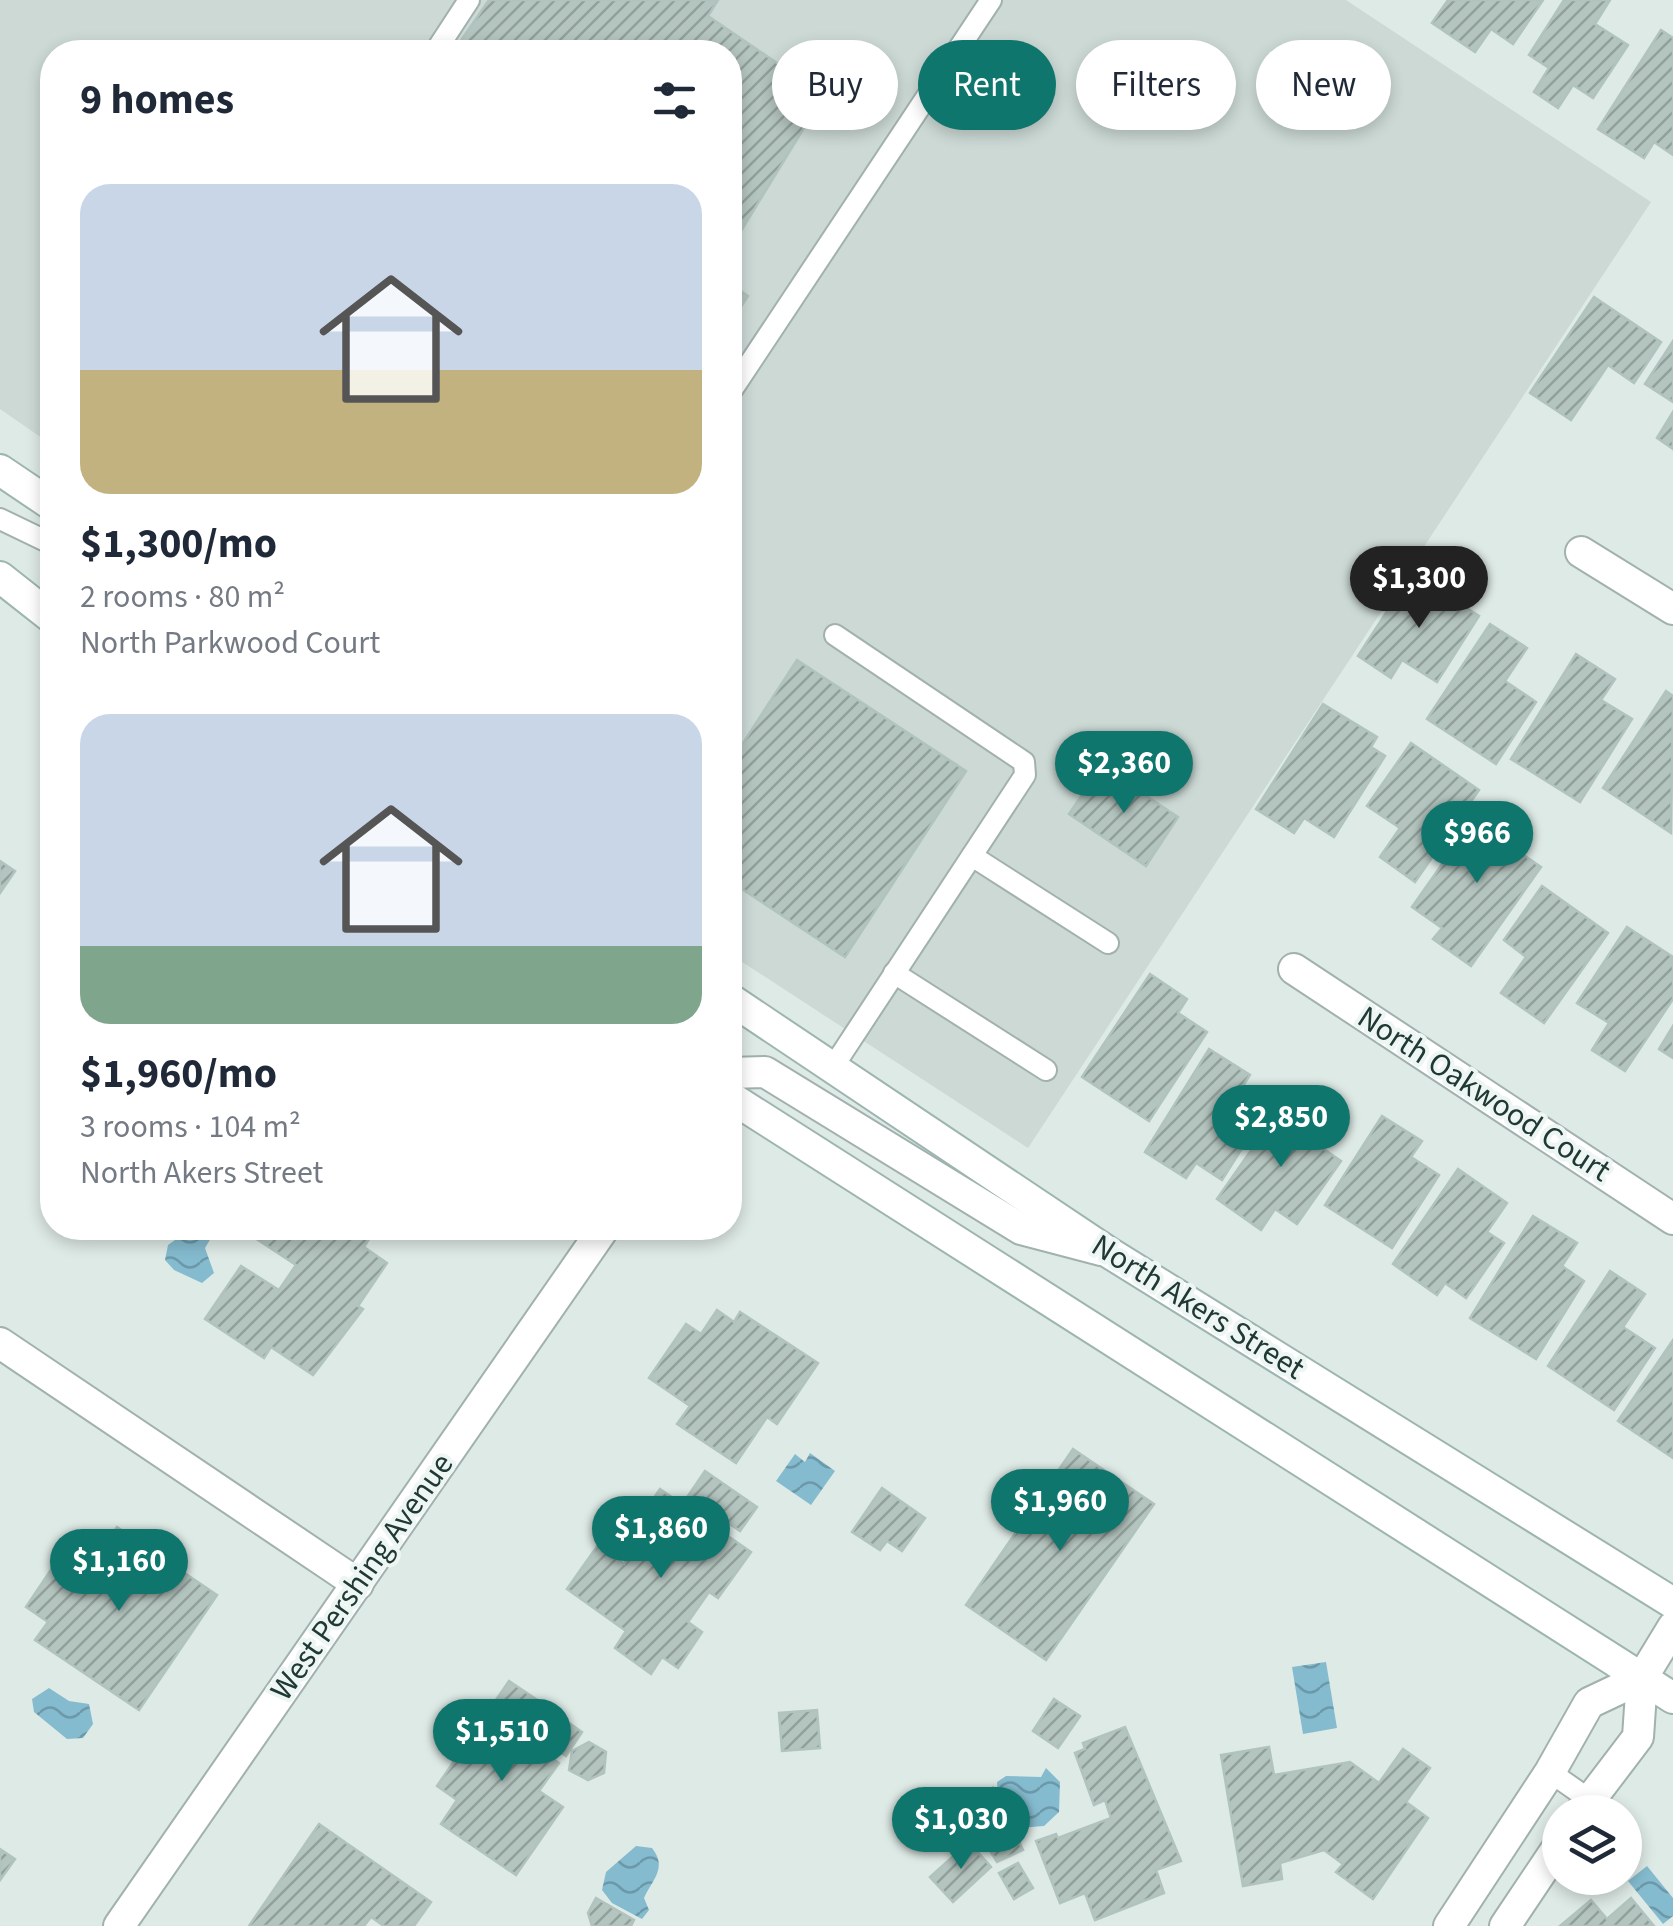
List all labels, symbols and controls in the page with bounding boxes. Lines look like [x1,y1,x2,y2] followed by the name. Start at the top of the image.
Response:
[772,40,898,130] chip: Buy
[918,40,1056,130] chip: Rent
[1076,40,1236,130] chip: Filters
[1256,40,1391,130] chip: New
[80,70,234,130] text: 9 homes
[647,73,702,128] icon: filters
[301,249,481,429] icon: home
[80,514,277,574] text: $1,300/mo
[1338,546,1500,631] pin: $1,300
[1372,555,1466,601] text: $1,300
[80,574,285,620] text: 2 rooms · 80 m²
[80,620,380,666] text: North Parkwood Court
[1043,731,1205,816] pin: $2,360
[1077,740,1171,786] text: $2,360
[301,779,481,959] icon: home
[1418,801,1536,886] pin: $966
[1443,810,1511,856] text: $966
[1348,995,1620,1193] street label: North Oakwood Court
[80,1044,277,1104] text: $1,960/mo
[1200,1085,1362,1170] pin: $2,850
[1234,1094,1328,1140] text: $2,850
[80,1104,301,1150] text: 3 rooms · 104 m²
[80,1150,323,1196] text: North Akers Street
[1083,1223,1313,1391] street label: North Akers Street
[259,1444,465,1710] street label: West Pershing Avenue
[979,1469,1141,1554] pin: $1,960
[1013,1478,1107,1524] text: $1,960
[580,1496,742,1581] pin: $1,860
[614,1505,708,1551] text: $1,860
[38,1529,200,1614] pin: $1,160
[72,1538,166,1584] text: $1,160
[421,1699,583,1784] pin: $1,510
[455,1708,549,1754] text: $1,510
[880,1787,1042,1872] pin: $1,030
[1542,1795,1642,1895] map controls
[1542,1795,1642,1895] button: layers
[914,1796,1008,1842] text: $1,030

